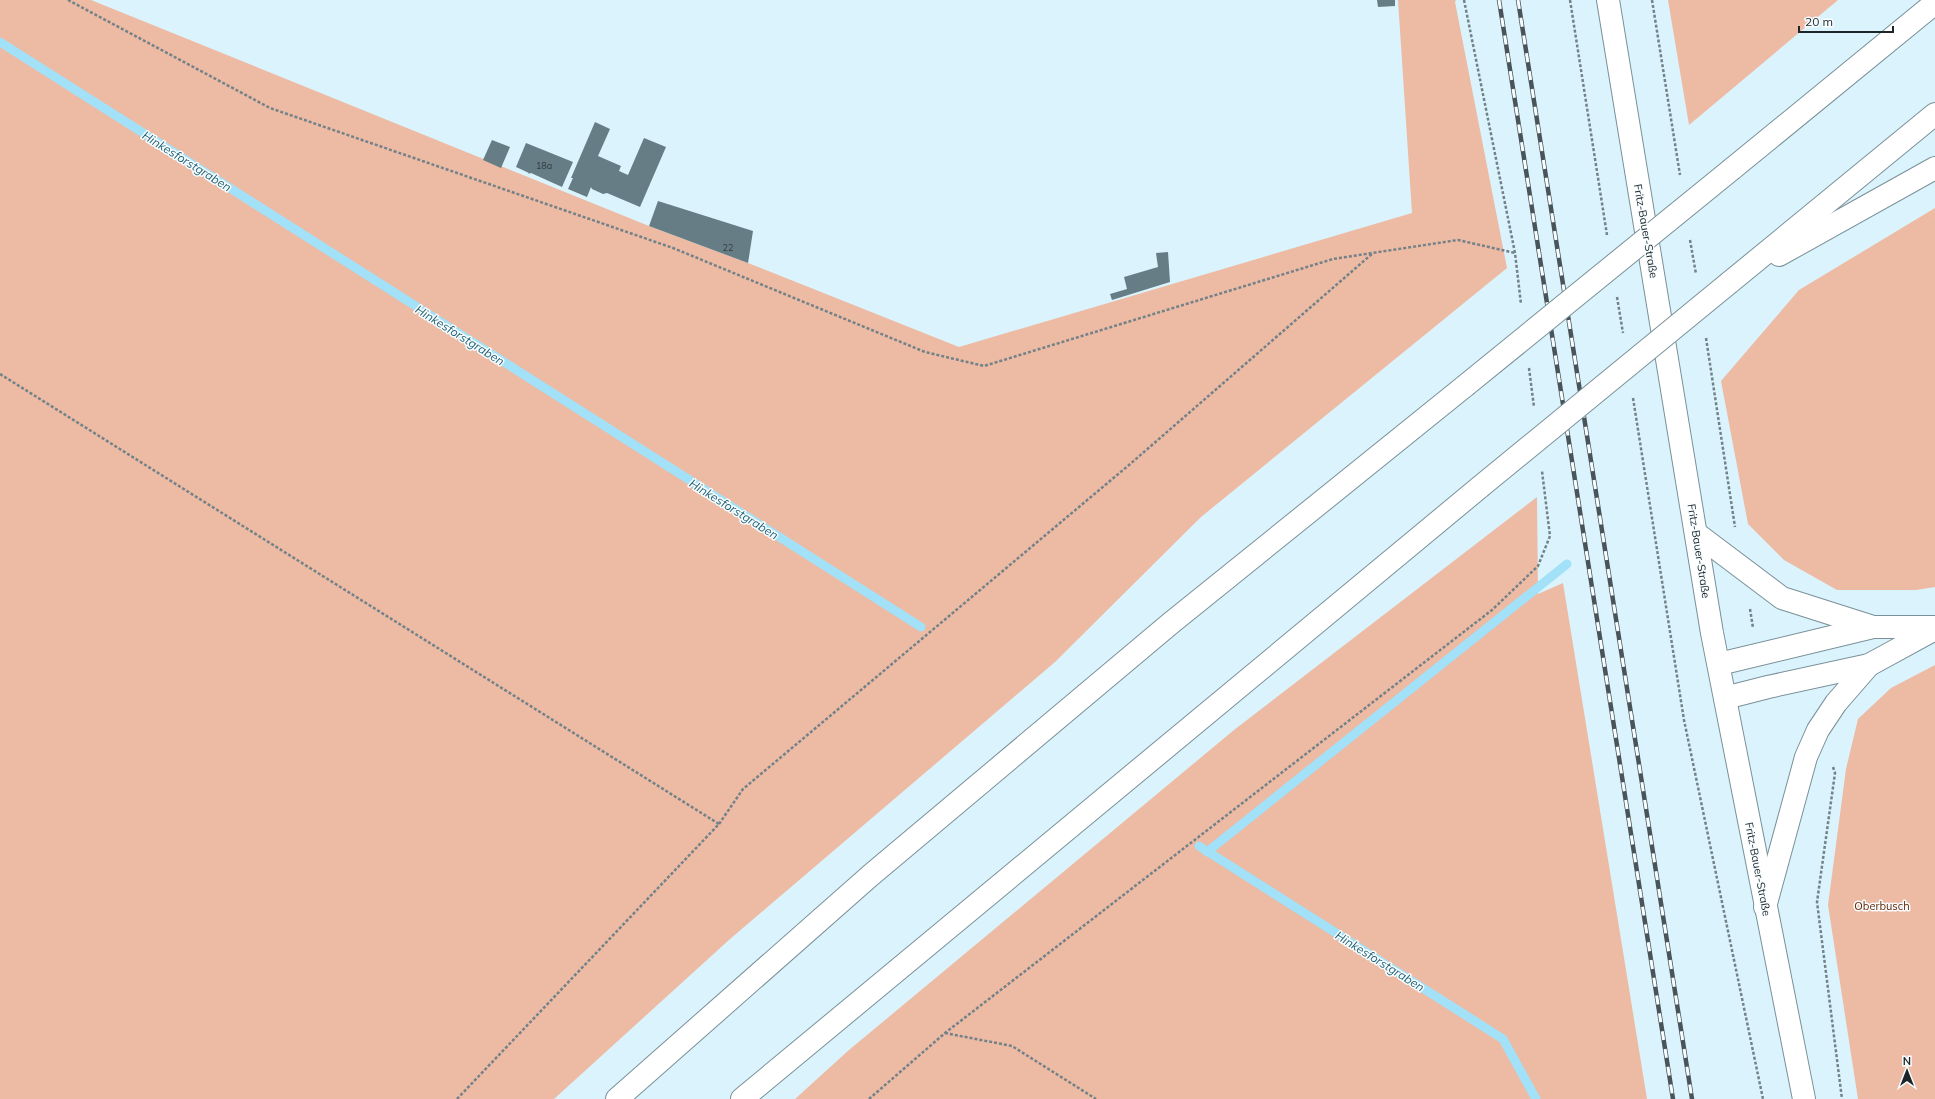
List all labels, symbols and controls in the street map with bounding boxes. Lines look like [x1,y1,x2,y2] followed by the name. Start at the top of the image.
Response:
[1799,8,1893,34] scale bar
[1805,14,1833,29] text: 20 m
[140,128,234,194] water label: Hinkesforstgraben
[536,160,552,171] house number: 18a
[1631,183,1661,279] street label: Fritz-Bauer-Straße
[723,242,733,253] house number: 22
[413,302,507,368] water label: Hinkesforstgraben
[687,476,781,542] water label: Hinkesforstgraben
[1685,503,1713,599] street label: Fritz-Bauer-Straße
[1742,821,1774,917] street label: Fritz-Bauer-Straße
[1854,899,1910,913] park label: Oberbusch
[1333,928,1427,994] water label: Hinkesforstgraben
[1887,1051,1927,1091] north arrow
[1903,1054,1911,1068] text: N

